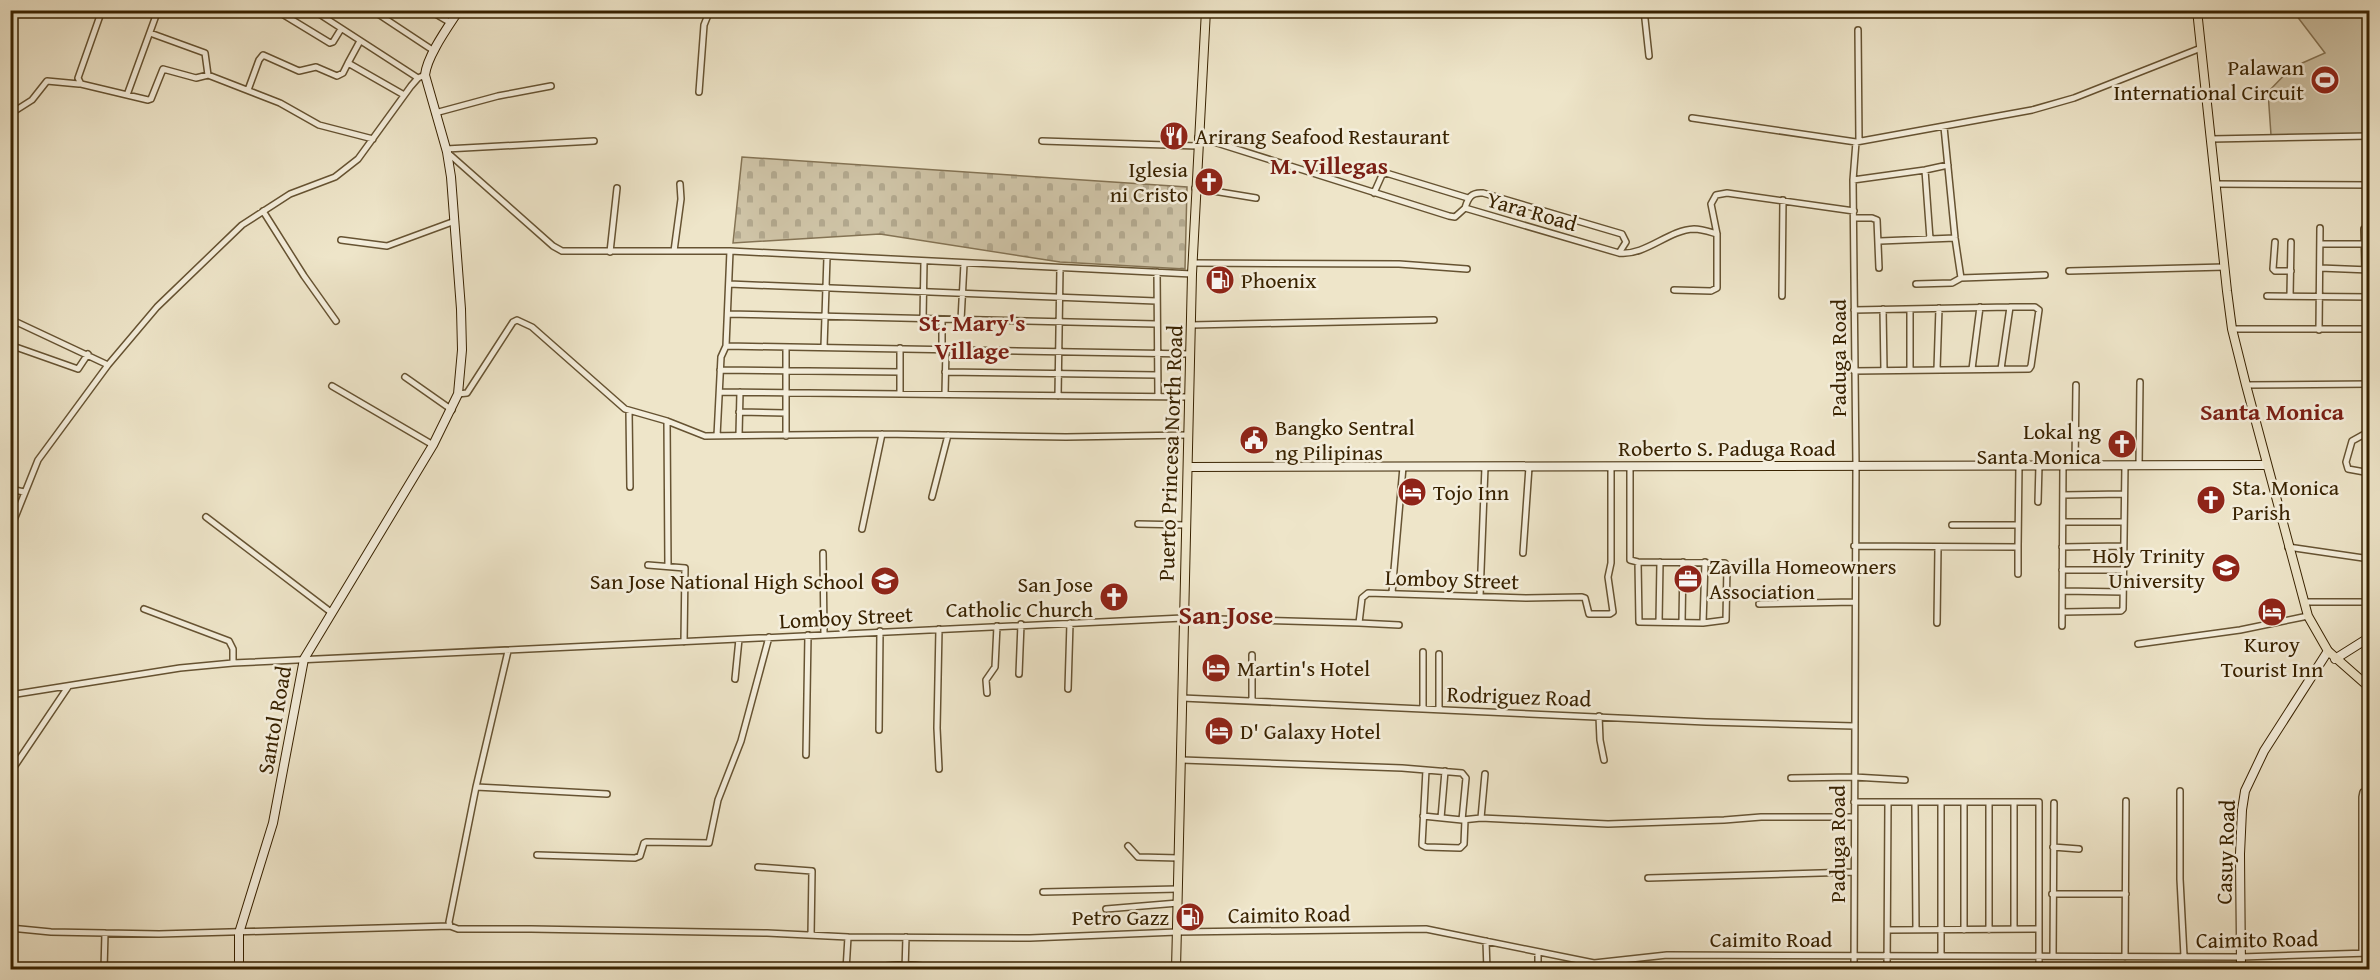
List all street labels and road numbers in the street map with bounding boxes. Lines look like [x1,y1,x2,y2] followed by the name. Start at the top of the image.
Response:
[1483,183,1581,239] street label: Yara Road
[1822,299,1854,417] street label: Paduga Road
[1150,324,1190,582] street label: Puerto Princesa North Road
[1618,432,1836,464] street label: Roberto S. Paduga Road
[1384,561,1520,597] street label: Lomboy Street
[778,598,914,636] street label: Lomboy Street
[249,663,299,777] street label: Santol Road
[1446,677,1592,715] street label: Rodriguez Road
[1821,785,1853,903] street label: Paduga Road
[2207,799,2243,905] street label: Casuy Road
[1227,897,1351,931] street label: Caimito Road
[2195,922,2319,956] street label: Caimito Road
[1710,923,1833,955] street label: Caimito Road

